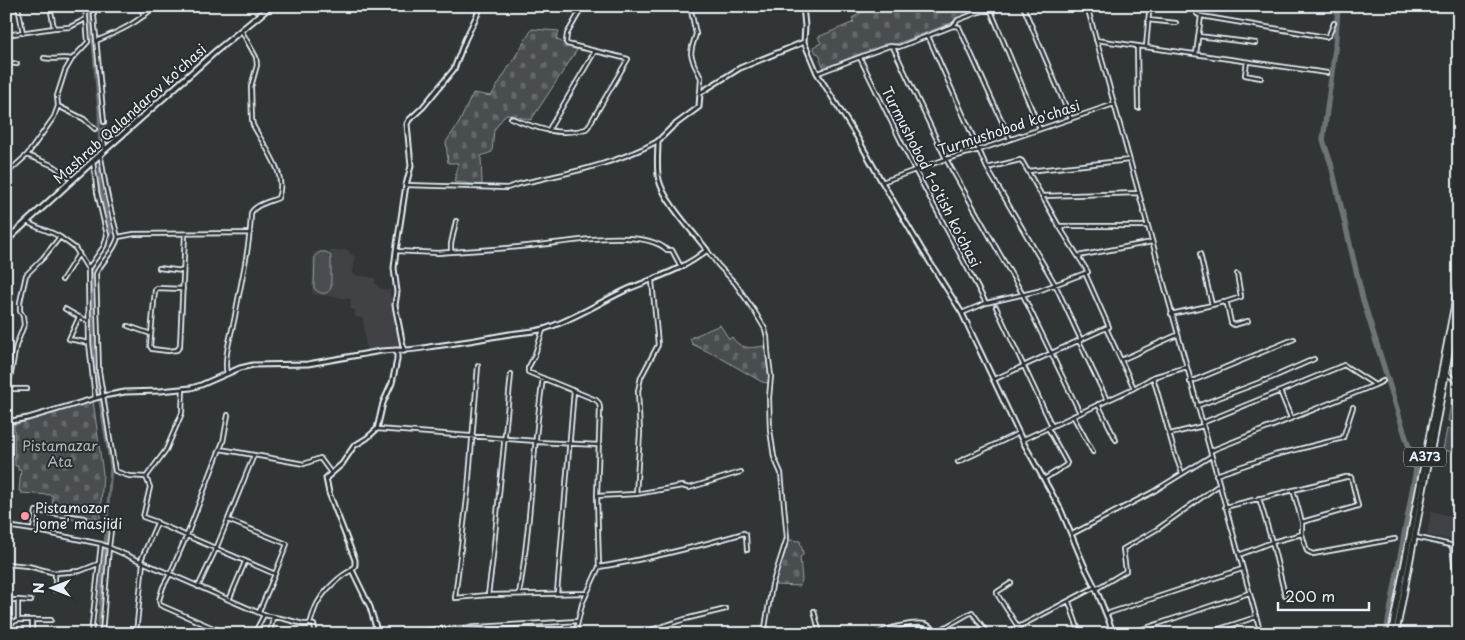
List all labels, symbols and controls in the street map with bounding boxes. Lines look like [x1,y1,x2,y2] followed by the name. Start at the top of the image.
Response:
[48,39,211,188] street label: Mashrab Qalandarov ko'chasi
[877,83,986,271] street label: Turmushobod 1-o'tish ko'chasi
[935,95,1083,160] street label: Turmushobod ko'chasi
[22,435,98,472] park label: Pistamazar Ata
[1404,448,1446,467] road number: A373
[33,497,122,534] place label: Pistamozor jome' masjidi
[19,510,31,522] marker: Pistamozor jome' masjidi
[28,562,78,612] north arrow
[1278,580,1369,612] scale bar
[28,582,49,594] text: N
[1285,584,1335,607] text: 200 m

